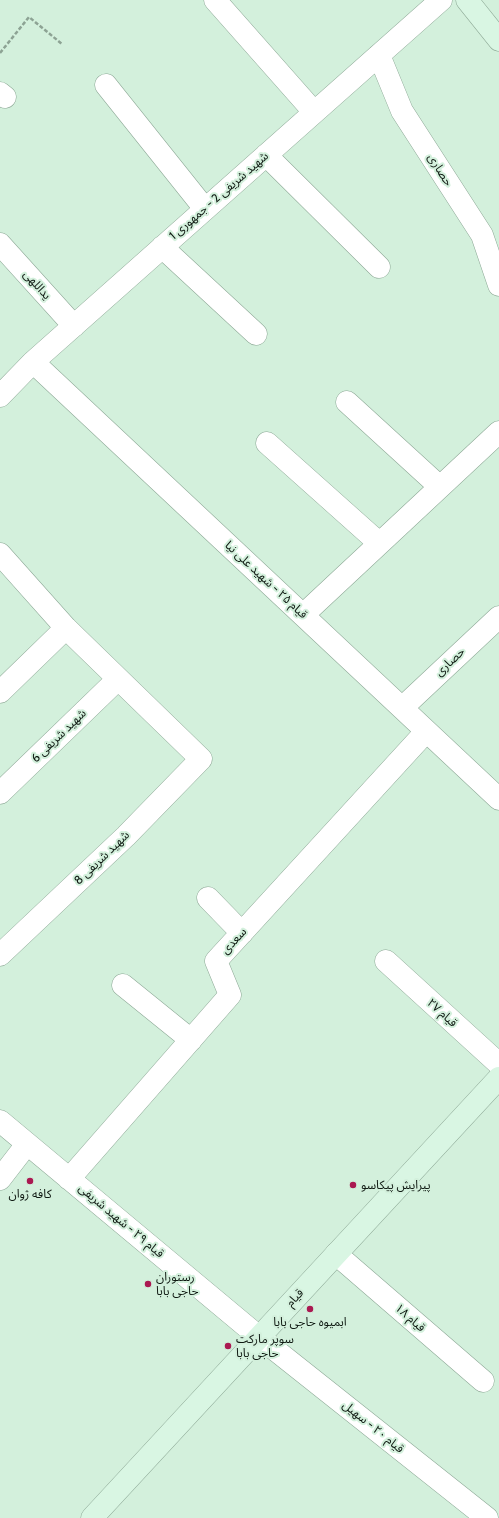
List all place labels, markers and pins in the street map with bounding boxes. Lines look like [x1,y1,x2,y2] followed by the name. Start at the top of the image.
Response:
[25,1176,35,1186] marker: کافه ژوان
[361,1178,431,1192] place label: پیرایش پیکاسو
[348,1180,358,1190] marker: پیرایش پیکاسو
[8,1187,52,1201] place label: کافه ژوان
[156,1270,199,1298] place label: رستوران حاجی بابا
[143,1279,153,1289] marker: رستوران حاجی بابا
[305,1304,315,1314] marker: ابمیوه حاجی بابا
[273,1315,347,1329] place label: ابمیوه حاجی بابا
[236,1332,294,1360] place label: سوپر مارکت حاجی بابا
[223,1341,233,1351] marker: سوپر مارکت حاجی بابا

